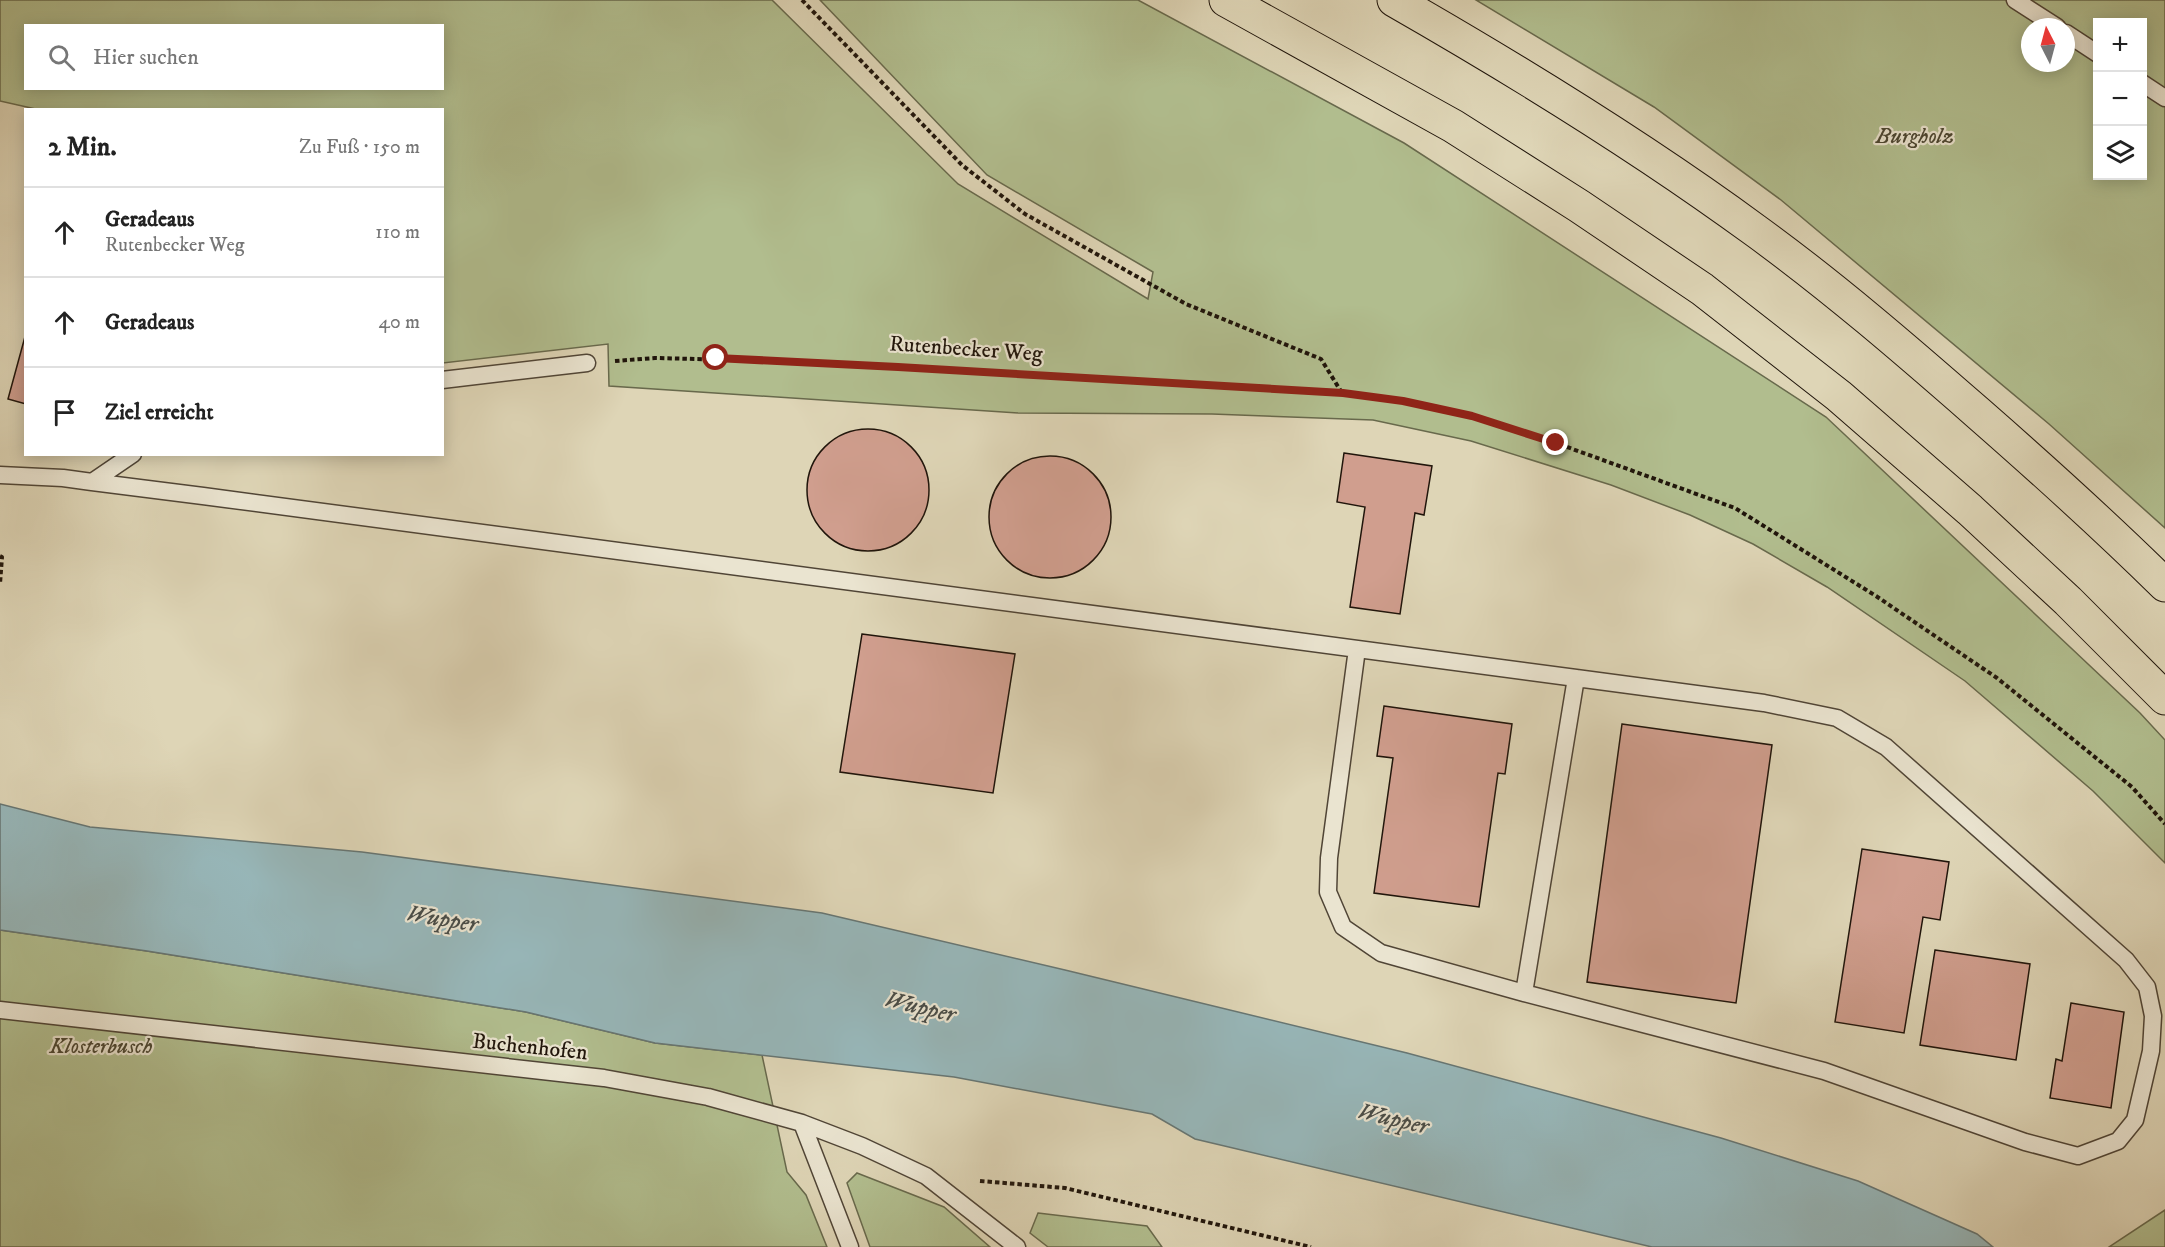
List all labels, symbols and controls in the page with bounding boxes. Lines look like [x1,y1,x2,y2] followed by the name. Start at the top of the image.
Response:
[2021,18,2075,72] north arrow
[2093,18,2147,180] map controls
[2093,18,2147,72] button: +
[24,24,444,90] search box
[45,41,78,74] icon: search
[93,44,199,71] text: Hier suchen
[2093,72,2147,126] button: −
[1875,123,1954,150] park label: Burgholz
[2093,126,2147,180] button: layers
[48,131,117,164] text: 2 Min.
[299,135,420,160] text: Zu Fuß · 150 m
[105,206,194,233] text: Geradeaus
[48,216,81,249] icon: ahead
[375,220,420,245] text: 110 m
[105,233,244,258] text: Rutenbecker Weg
[48,306,81,339] icon: ahead
[105,309,194,336] text: Geradeaus
[378,310,420,335] text: 40 m
[889,330,1044,368] street label: Rutenbecker Weg
[702,344,728,370] route start
[48,396,81,429] icon: arrive
[105,399,213,426] text: Ziel erreicht
[1542,429,1568,455] route end
[404,899,482,940] water label: Wupper
[882,984,961,1030] water label: Wupper
[471,1028,589,1067] street label: Buchenhofen
[48,1033,153,1060] park label: Klosterbusch
[1355,1096,1434,1142] water label: Wupper

